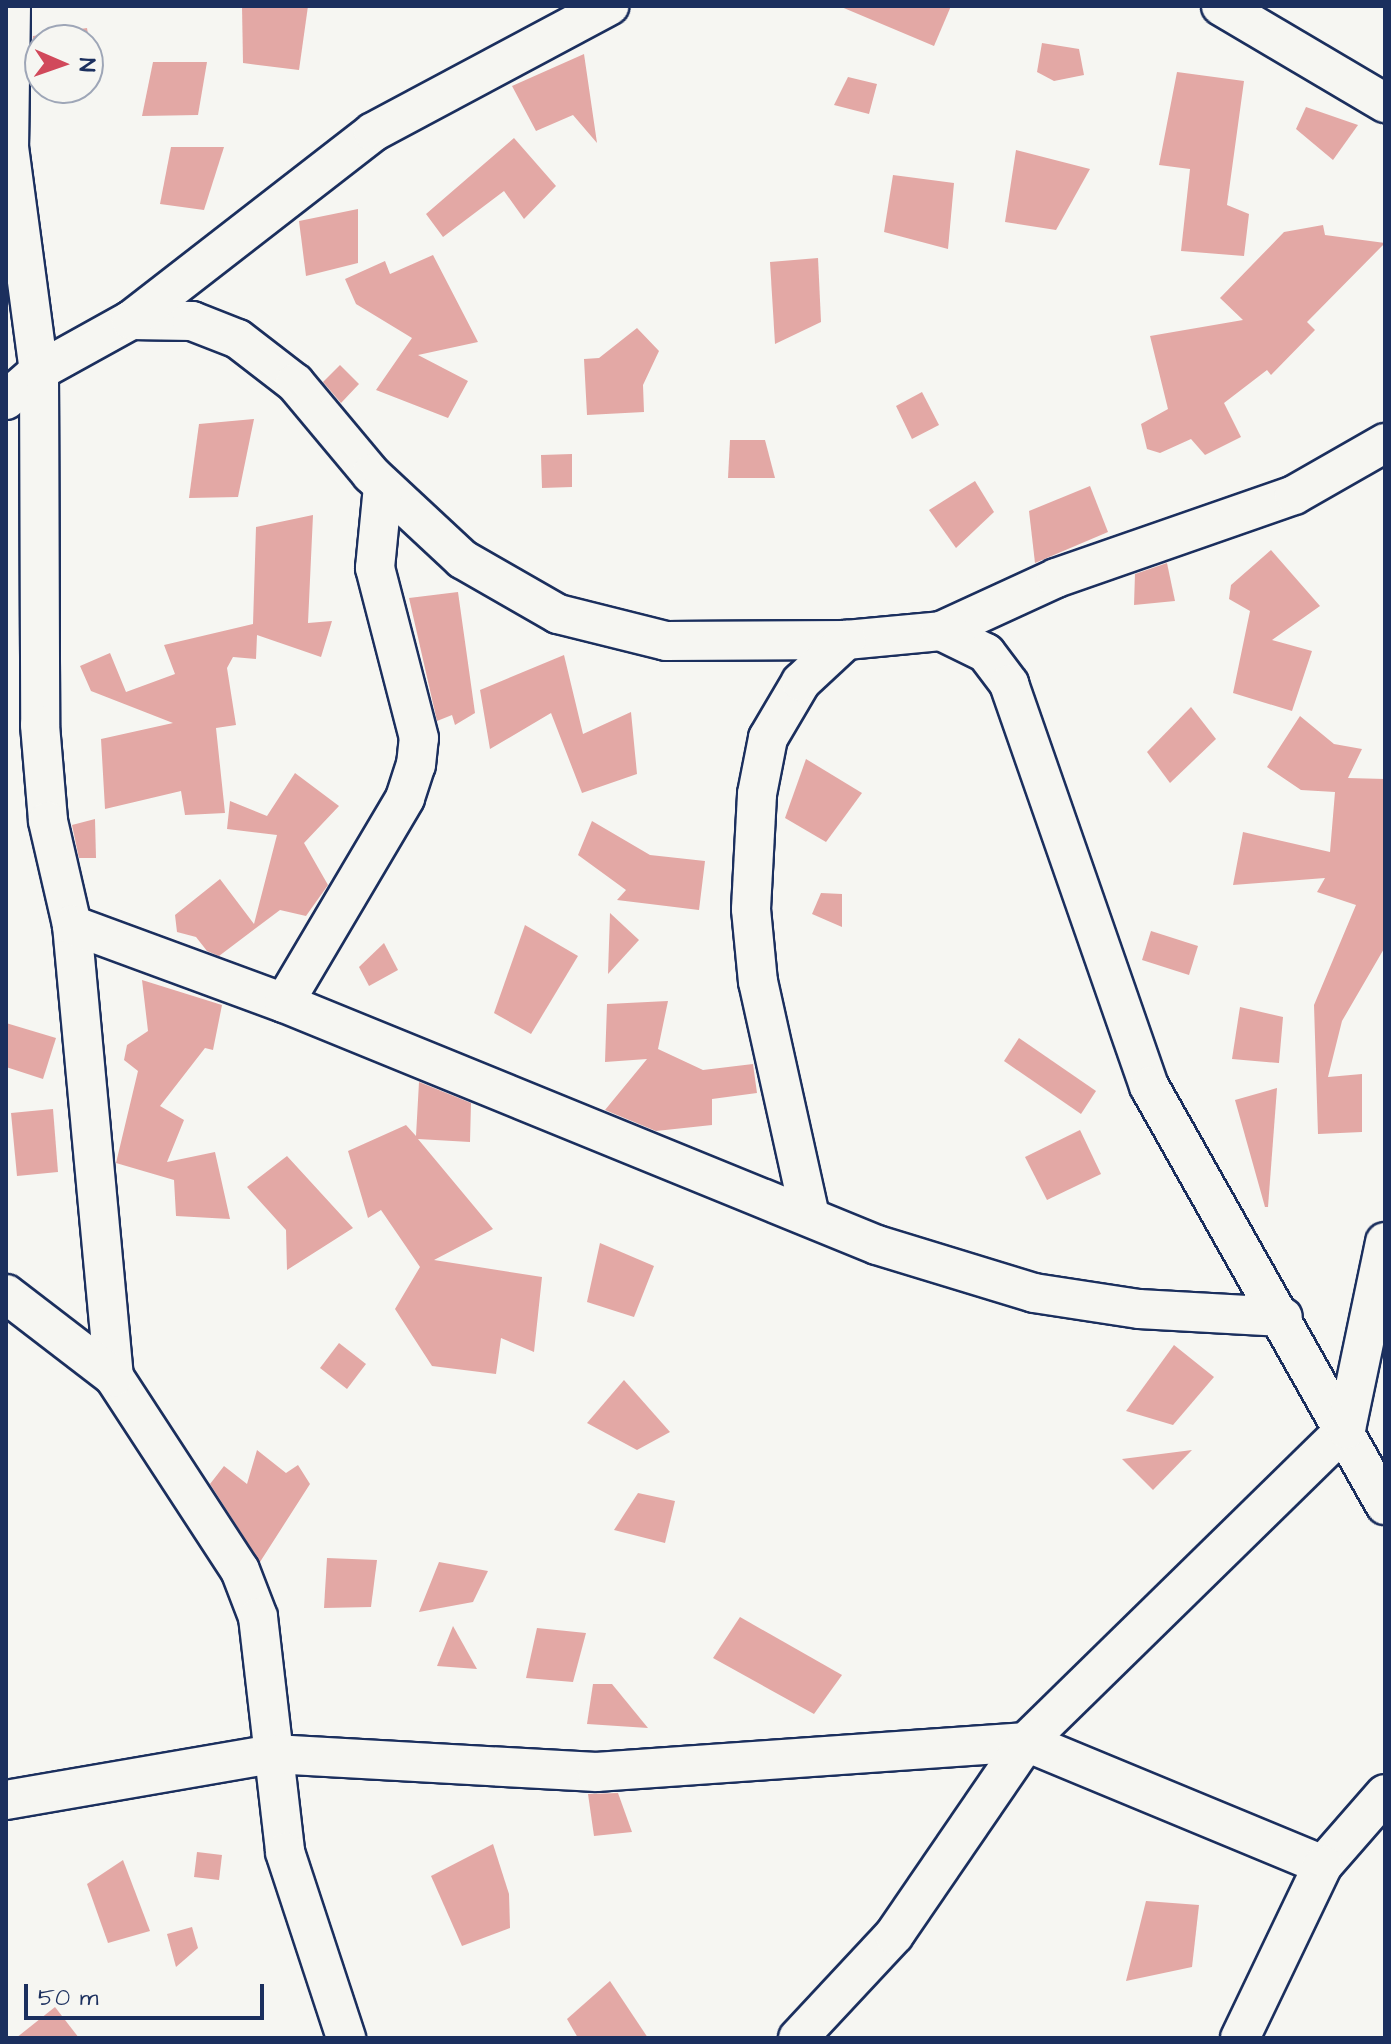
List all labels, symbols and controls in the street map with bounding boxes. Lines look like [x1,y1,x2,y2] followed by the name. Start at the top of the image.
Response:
[24,24,104,104] north arrow
[71,57,102,72] text: N
[28,1968,268,2018] scale bar
[38,1981,98,2015] text: 50 m

